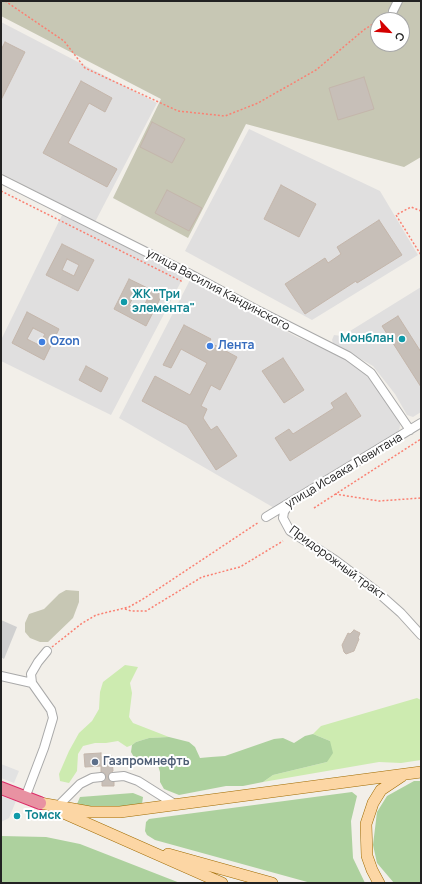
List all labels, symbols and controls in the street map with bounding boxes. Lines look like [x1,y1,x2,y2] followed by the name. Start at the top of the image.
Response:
[370,12,410,52] north arrow
[392,30,409,44] text: С
[144,246,292,334] street label: улица Василия Кандинского
[132,288,195,316] place label: ЖК "Три элемента"
[119,297,129,307] marker: ЖК "Три элемента"
[340,332,394,346] place label: Монблан
[397,334,407,344] marker: Монблан
[50,335,80,349] place label: Ozon
[37,337,47,347] marker: Ozon
[218,339,255,353] place label: Лента
[205,341,215,351] marker: Лента
[283,430,405,512] street label: улица Исаака Левитана
[286,523,388,603] street label: Придорожный тракт
[103,755,189,769] place label: Газпромнефть
[90,757,100,767] marker: Газпромнефть
[25,809,61,823] place label: Томск
[12,811,22,821] marker: Томск

